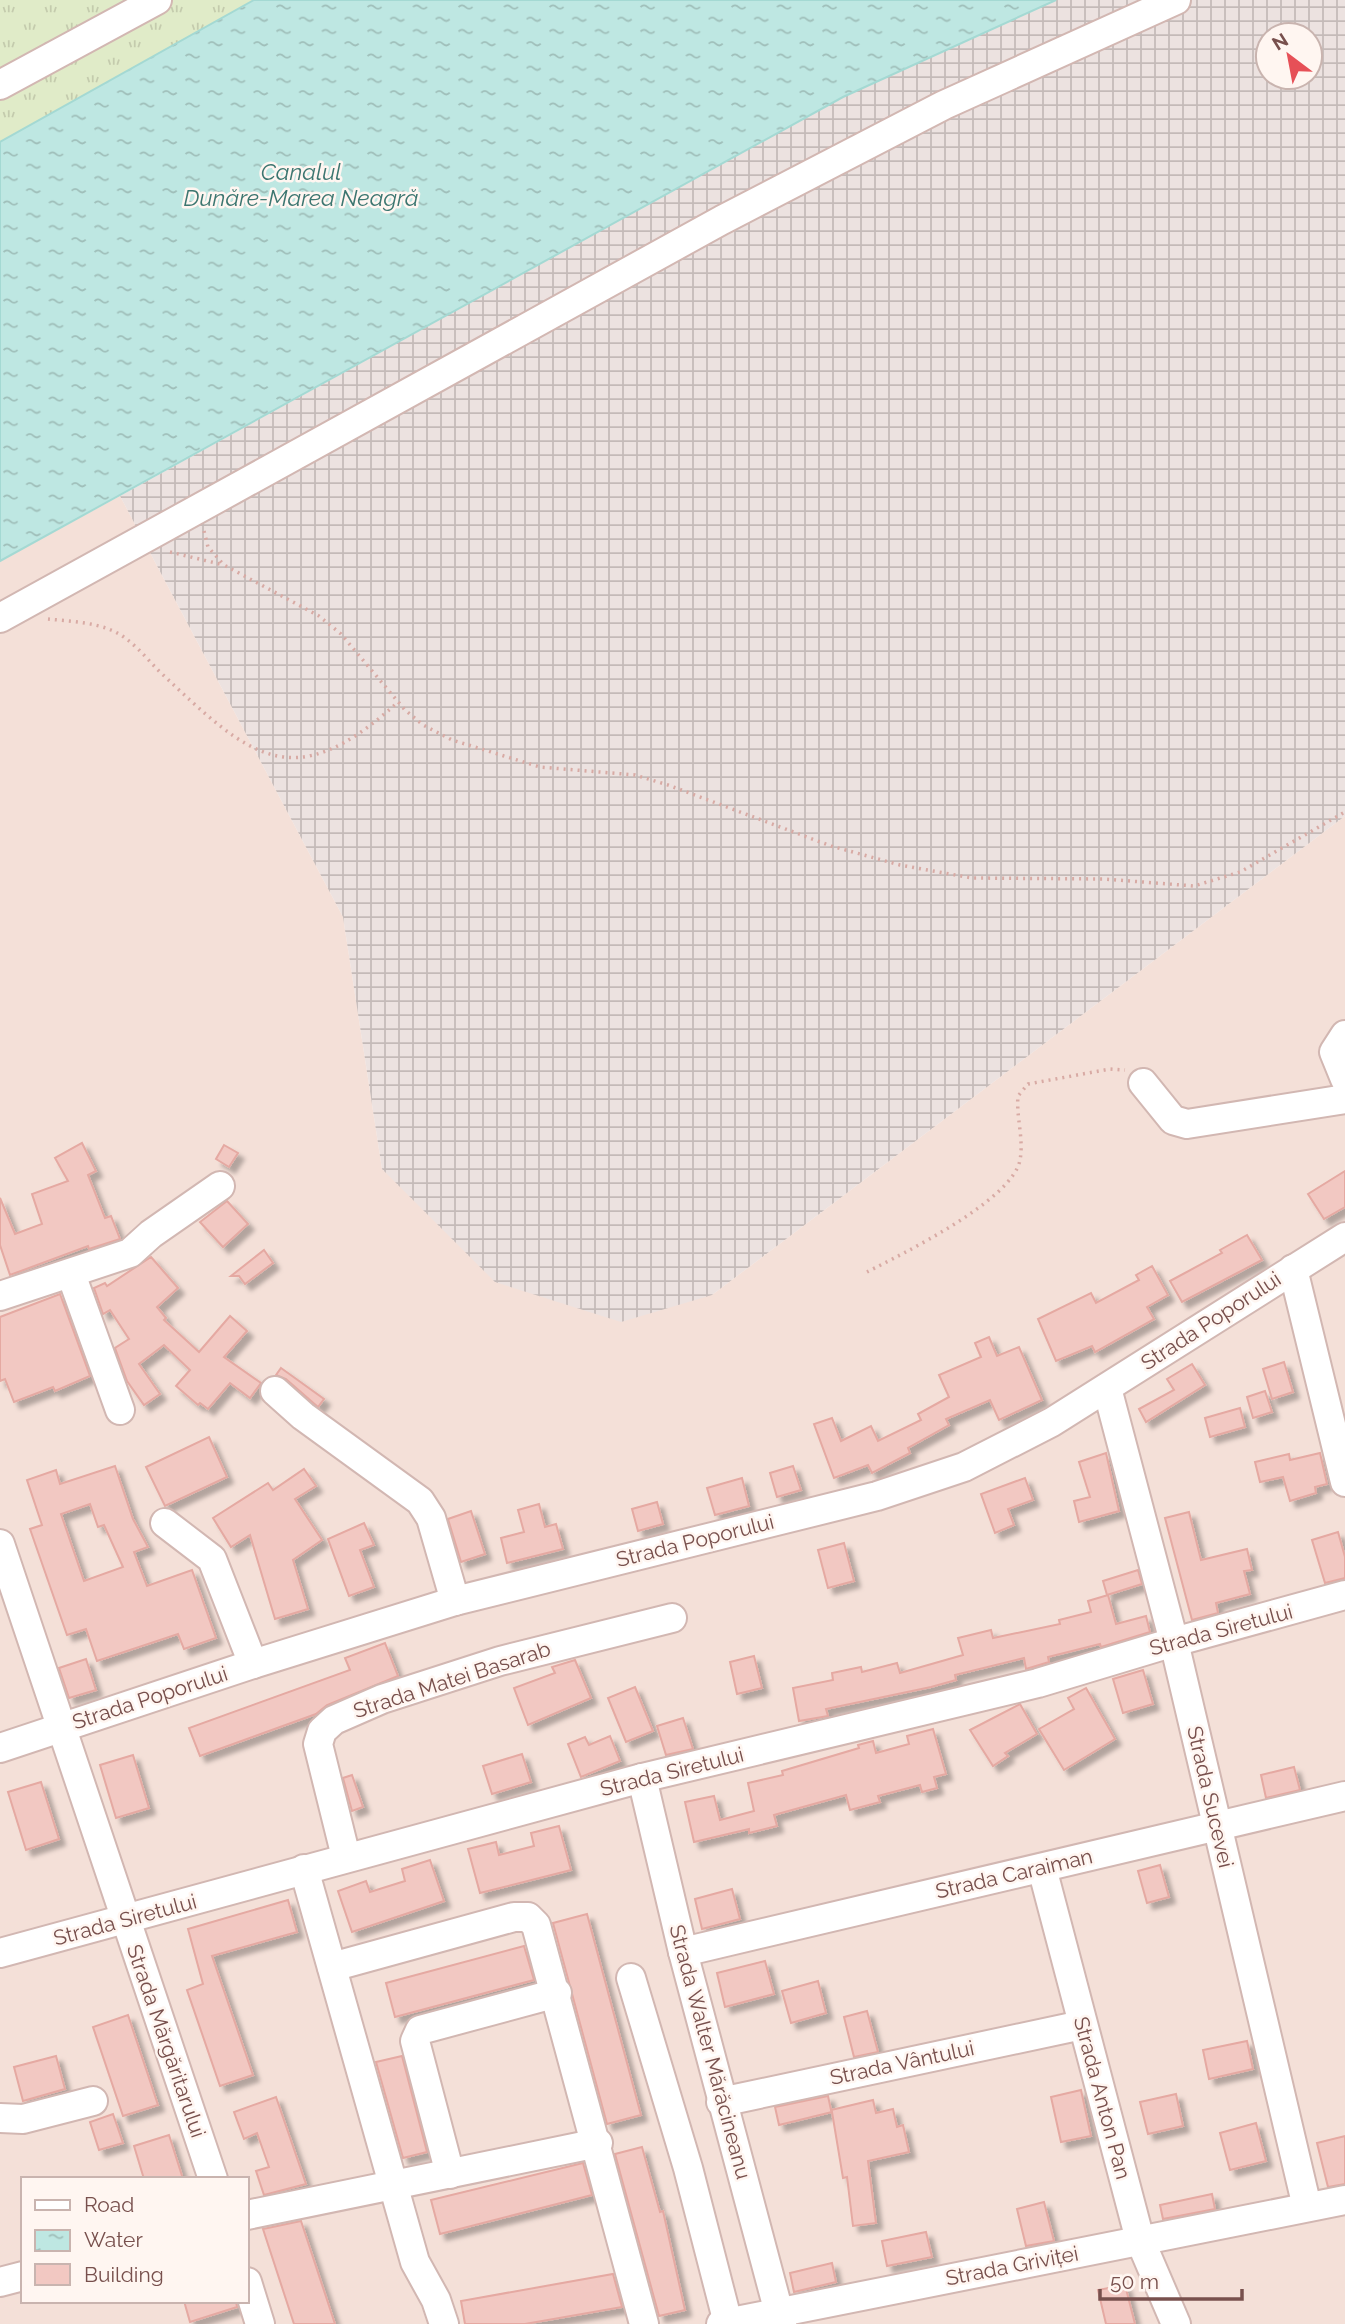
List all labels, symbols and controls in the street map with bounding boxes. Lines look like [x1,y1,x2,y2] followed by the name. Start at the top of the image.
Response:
[1254,21,1324,91] north arrow
[1268,28,1292,55] text: N
[184,158,419,211] water label: Canalul Dunăre-Marea Neagră
[1136,1266,1285,1375] street label: Strada Poporului
[613,1509,776,1572] street label: Strada Poporului
[1147,1598,1295,1661] street label: Strada Siretului
[350,1636,554,1723] street label: Strada Matei Basarab
[69,1661,231,1734] street label: Strada Poporului
[1182,1724,1239,1870] street label: Strada Sucevei
[597,1742,746,1801] street label: Strada Siretului
[933,1843,1095,1904] street label: Strada Caraiman
[51,1888,199,1951] street label: Strada Siretului
[664,1922,757,2182] street label: Strada Walter Mărăcineanu
[122,1941,211,2141] street label: Strada Mărgăritarului
[1069,2014,1136,2182] street label: Strada Anton Pan
[828,2035,976,2090] street label: Strada Vântului
[21,2177,248,2303] legend
[84,2192,134,2217] text: Road
[84,2227,143,2252] text: Water
[943,2240,1080,2291] street label: Strada Griviței
[1100,2258,1242,2302] scale bar
[84,2262,164,2287] text: Building
[1110,2269,1159,2294] text: 50 m

